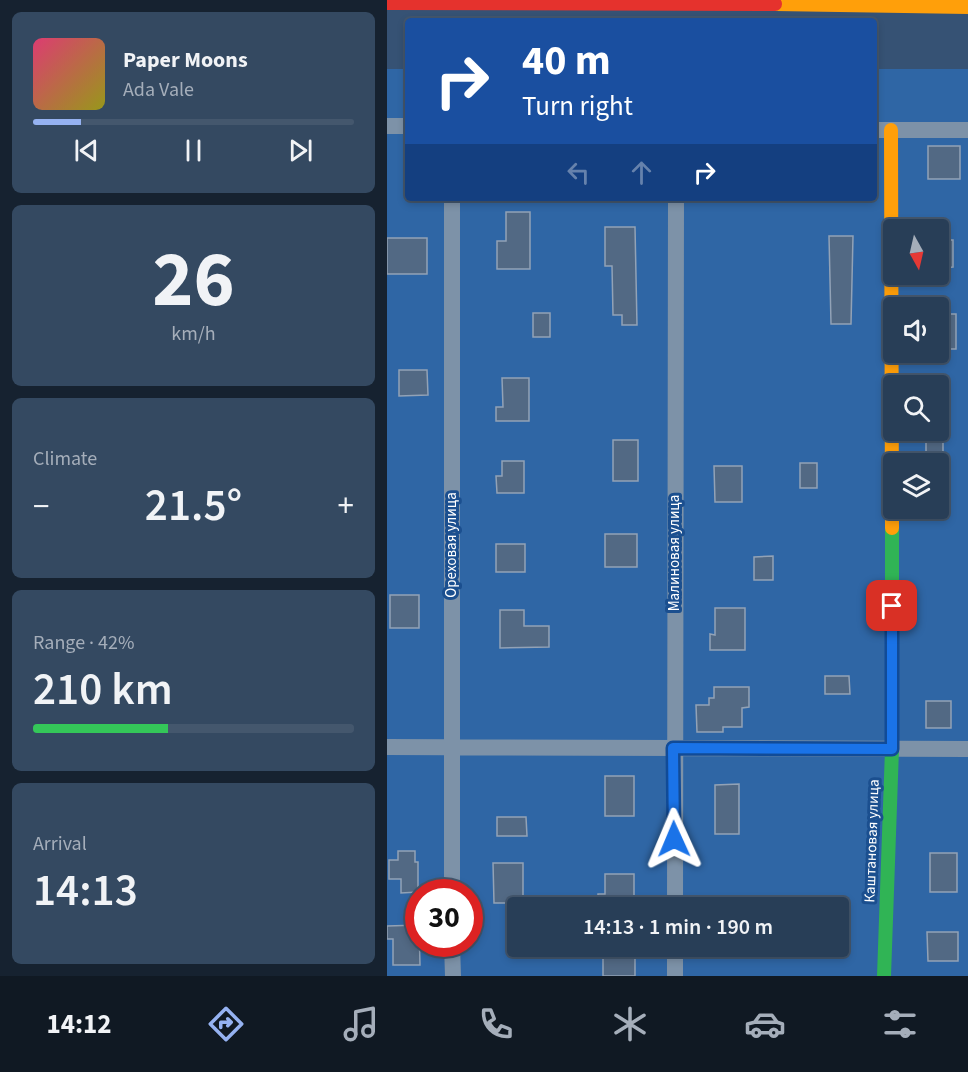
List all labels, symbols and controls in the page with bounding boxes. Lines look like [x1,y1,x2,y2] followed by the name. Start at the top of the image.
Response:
[522,31,611,91] text: 40 m
[423,42,501,120] icon: right
[123,44,248,76] text: Paper Moons
[123,76,194,104] text: Ada Vale
[522,87,633,126] text: Turn right
[70,134,103,167] icon: previous
[177,134,210,167] icon: pause
[284,134,317,167] icon: next
[562,156,595,189] icon: left
[625,156,658,189] icon: ahead
[688,156,721,189] icon: right
[883,219,949,285] north arrow
[883,219,949,519] map controls
[152,225,235,336] text: 26
[883,297,949,363] button: sound
[171,320,216,348] text: km/h
[883,375,949,441] button: search
[33,445,97,473] text: Climate
[883,453,949,519] button: layers
[145,474,242,538] text: 21.5°
[33,483,49,530] text: −
[338,483,354,530] text: +
[441,492,462,598] street label: Ореховая улица
[664,495,685,611] street label: Малиновая улица
[866,580,917,631] pin
[875,589,908,622] icon: arrive
[33,629,134,657] text: Range · 42%
[33,658,173,722] text: 210 km
[859,779,885,903] street label: Каштановая улица
[642,807,706,871] position arrow
[33,830,87,858] text: Arrival
[33,859,138,923] text: 14:13
[405,879,483,957] speed limit sign: 30
[583,911,773,943] text: 14:13 · 1 min · 190 m
[205,1003,247,1045] icon: directions
[340,1003,382,1045] icon: music
[475,1003,517,1045] icon: phone
[609,1003,651,1045] icon: climate
[744,1003,786,1045] icon: car
[879,1003,921,1045] icon: filters
[46,1005,112,1044] text: 14:12

